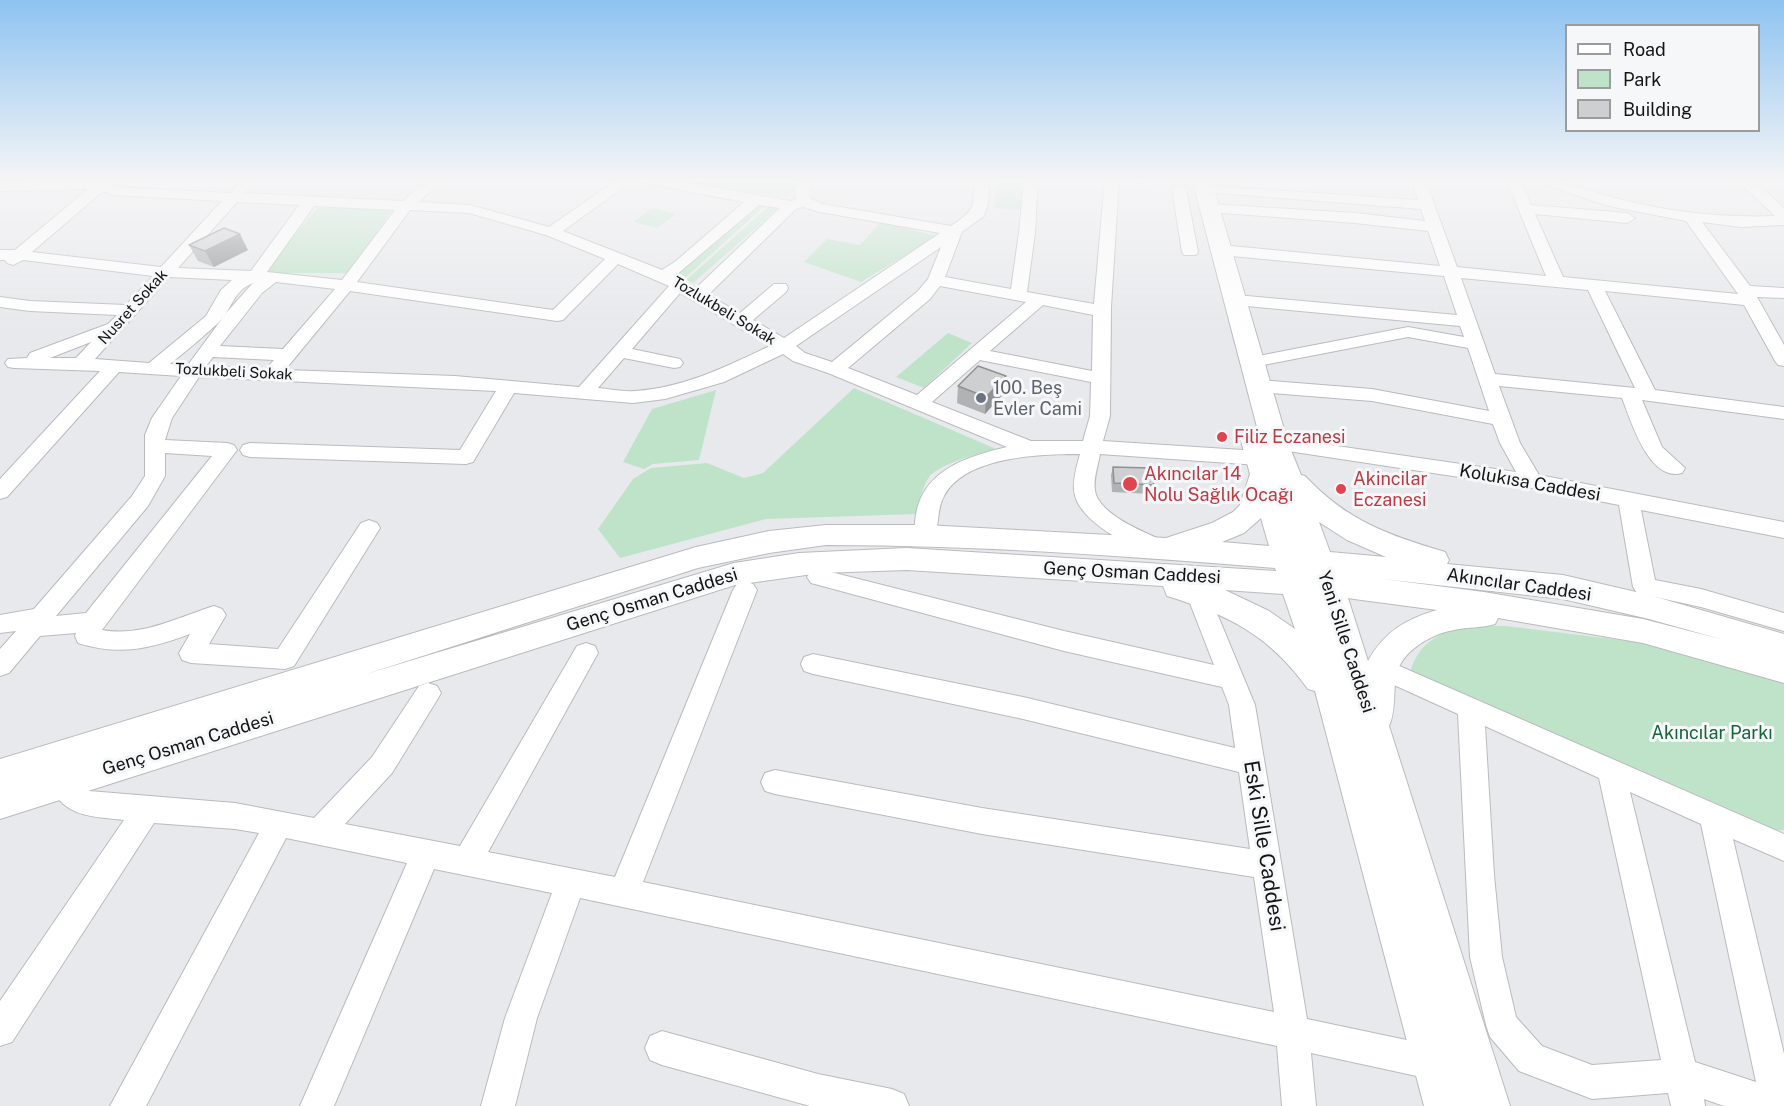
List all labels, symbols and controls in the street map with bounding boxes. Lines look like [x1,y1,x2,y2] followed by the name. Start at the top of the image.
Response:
[1565,24,1760,132] legend
[1623,39,1666,60] text: Road
[1623,69,1661,90] text: Park
[1623,99,1692,120] text: Building
[95,266,171,348] street label: Nusret Sokak
[669,273,779,349] street label: Tozlukbeli Sokak
[175,360,293,384] street label: Tozlukbeli Sokak
[993,377,1082,420] place label: 100. Beş Evler Cami
[974,391,988,405] marker: 100. Beş Evler Cami
[1234,426,1346,448] place label: Filiz Eczanesi
[1215,430,1229,444] marker: Filiz Eczanesi
[1458,460,1602,506] street label: Kolukısa Caddesi
[1144,463,1293,506] place label: Akıncılar 14 Nolu Sağlık Ocağı
[1353,468,1427,510] place label: Akincilar Eczanesi
[1121,475,1139,493] marker: Akıncılar 14 Nolu Sağlık Ocağı
[1334,482,1348,496] marker: Akincilar Eczanesi
[1043,558,1221,588] street label: Genç Osman Caddesi
[564,564,740,636] street label: Genç Osman Caddesi
[1445,564,1593,606] street label: Akıncılar Caddesi
[1313,568,1379,716] street label: Yeni Sille Caddesi
[100,708,276,780] street label: Genç Osman Caddesi
[1651,722,1773,744] park label: Akıncılar Parkı
[1238,759,1290,933] street label: Eski Sille Caddesi

